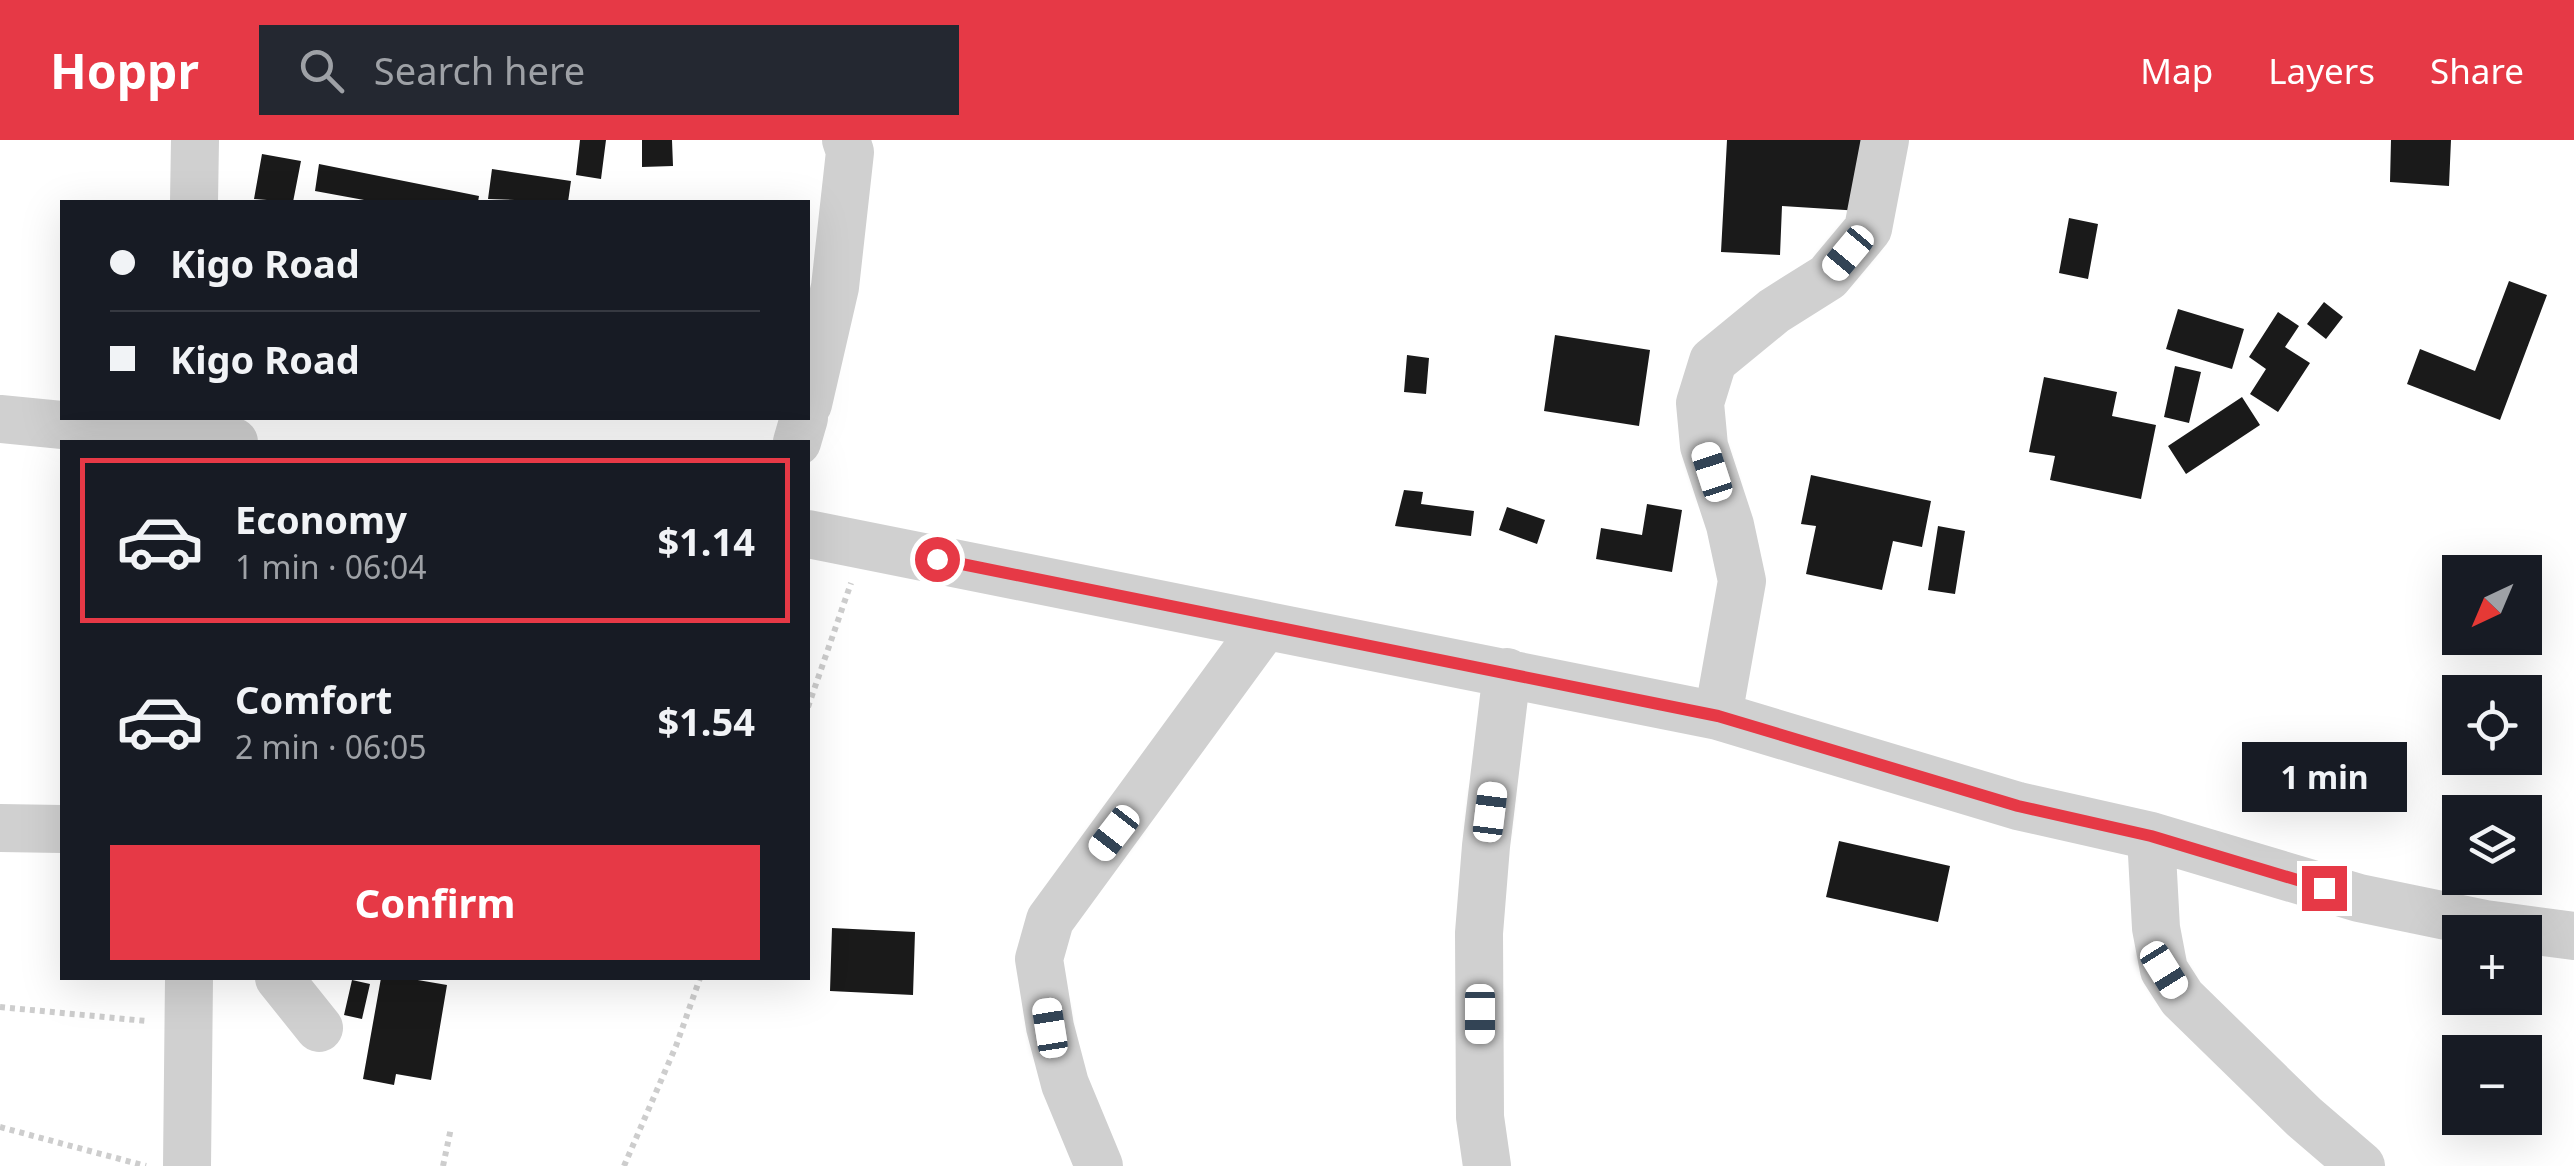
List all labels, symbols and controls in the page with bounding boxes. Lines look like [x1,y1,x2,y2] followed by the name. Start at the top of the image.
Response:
[259,25,959,115] search box
[50,38,199,103] text: Hoppr
[294,43,349,98] icon: search
[374,44,585,96] text: Search here
[2140,47,2213,94] text: Map
[2268,47,2375,94] text: Layers
[2430,47,2524,94] text: Share
[1817,220,1879,286] car
[170,237,360,289] text: Kigo Road
[170,333,360,385] text: Kigo Road
[1688,439,1736,505] car
[235,493,407,545] text: Economy
[115,496,205,586] icon: car
[657,515,755,567] text: $1.14
[915,537,960,582] route start
[235,545,427,588] text: 1 min · 06:04
[2442,555,2542,655] north arrow
[2442,555,2542,1135] map controls
[235,673,392,725] text: Comfort
[2442,675,2542,775] button: locate
[115,676,205,766] icon: car
[657,695,755,747] text: $1.54
[235,725,427,768] text: 2 min · 06:05
[2242,743,2406,813] callout: 1 min
[2280,755,2369,798] text: 1 min
[1471,780,1509,844] car
[2442,795,2542,895] button: layers
[1084,800,1144,866] car
[110,845,760,960] button: Confirm
[2302,866,2347,911] route end
[2442,915,2542,1015] button: +
[2135,937,2193,1003] car
[1465,984,1495,1044] car
[1030,996,1070,1060] car
[2442,1035,2542,1135] button: −

